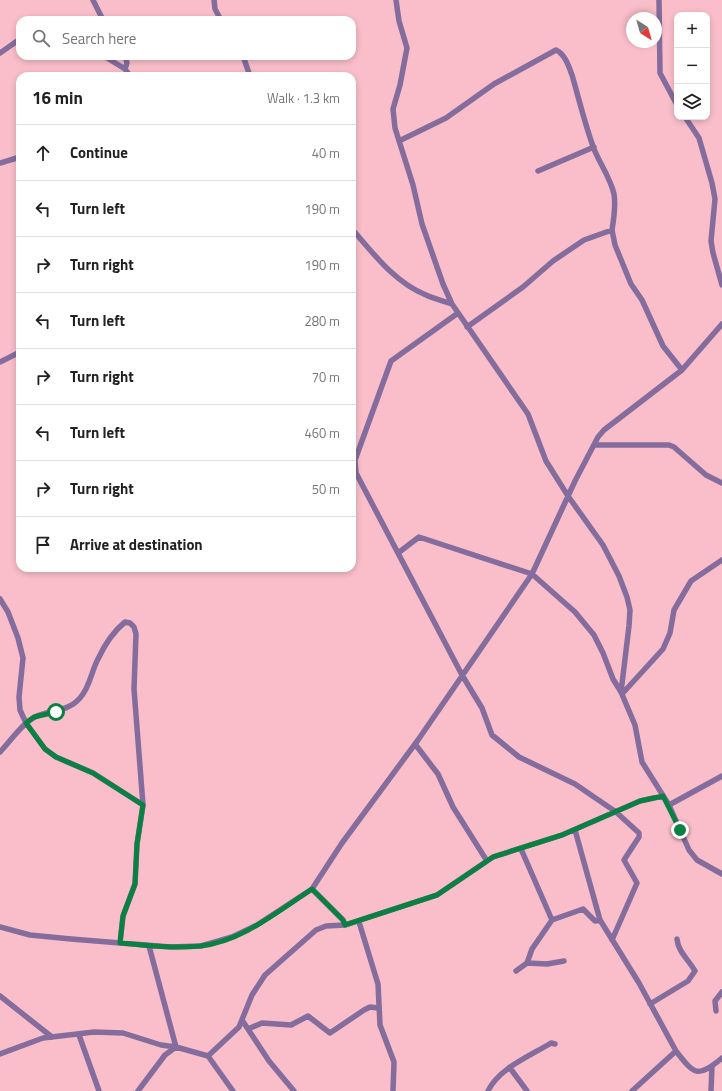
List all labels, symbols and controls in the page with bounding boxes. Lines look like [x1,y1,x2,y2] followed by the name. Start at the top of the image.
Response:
[626,12,662,48] north arrow
[674,12,710,120] map controls
[674,12,710,48] button: +
[16,16,356,60] search box
[30,27,52,49] icon: search
[62,27,136,50] text: Search here
[674,48,710,84] button: −
[674,84,710,120] button: layers
[32,85,83,111] text: 16 min
[267,88,340,108] text: Walk · 1.3 km
[70,141,128,164] text: Continue
[32,142,54,164] icon: ahead
[312,143,340,163] text: 40 m
[70,197,125,220] text: Turn left
[32,198,54,220] icon: left
[304,199,340,219] text: 190 m
[70,253,134,276] text: Turn right
[32,254,54,276] icon: right
[304,255,340,275] text: 190 m
[70,309,125,332] text: Turn left
[32,310,54,332] icon: left
[304,311,340,331] text: 280 m
[70,365,134,388] text: Turn right
[32,366,54,388] icon: right
[312,367,340,387] text: 70 m
[70,421,125,444] text: Turn left
[32,422,54,444] icon: left
[304,423,340,443] text: 460 m
[70,477,134,500] text: Turn right
[32,478,54,500] icon: right
[312,479,340,499] text: 50 m
[70,533,203,556] text: Arrive at destination
[32,534,54,556] icon: arrive
[47,703,65,721] route start
[671,821,689,839] route end

